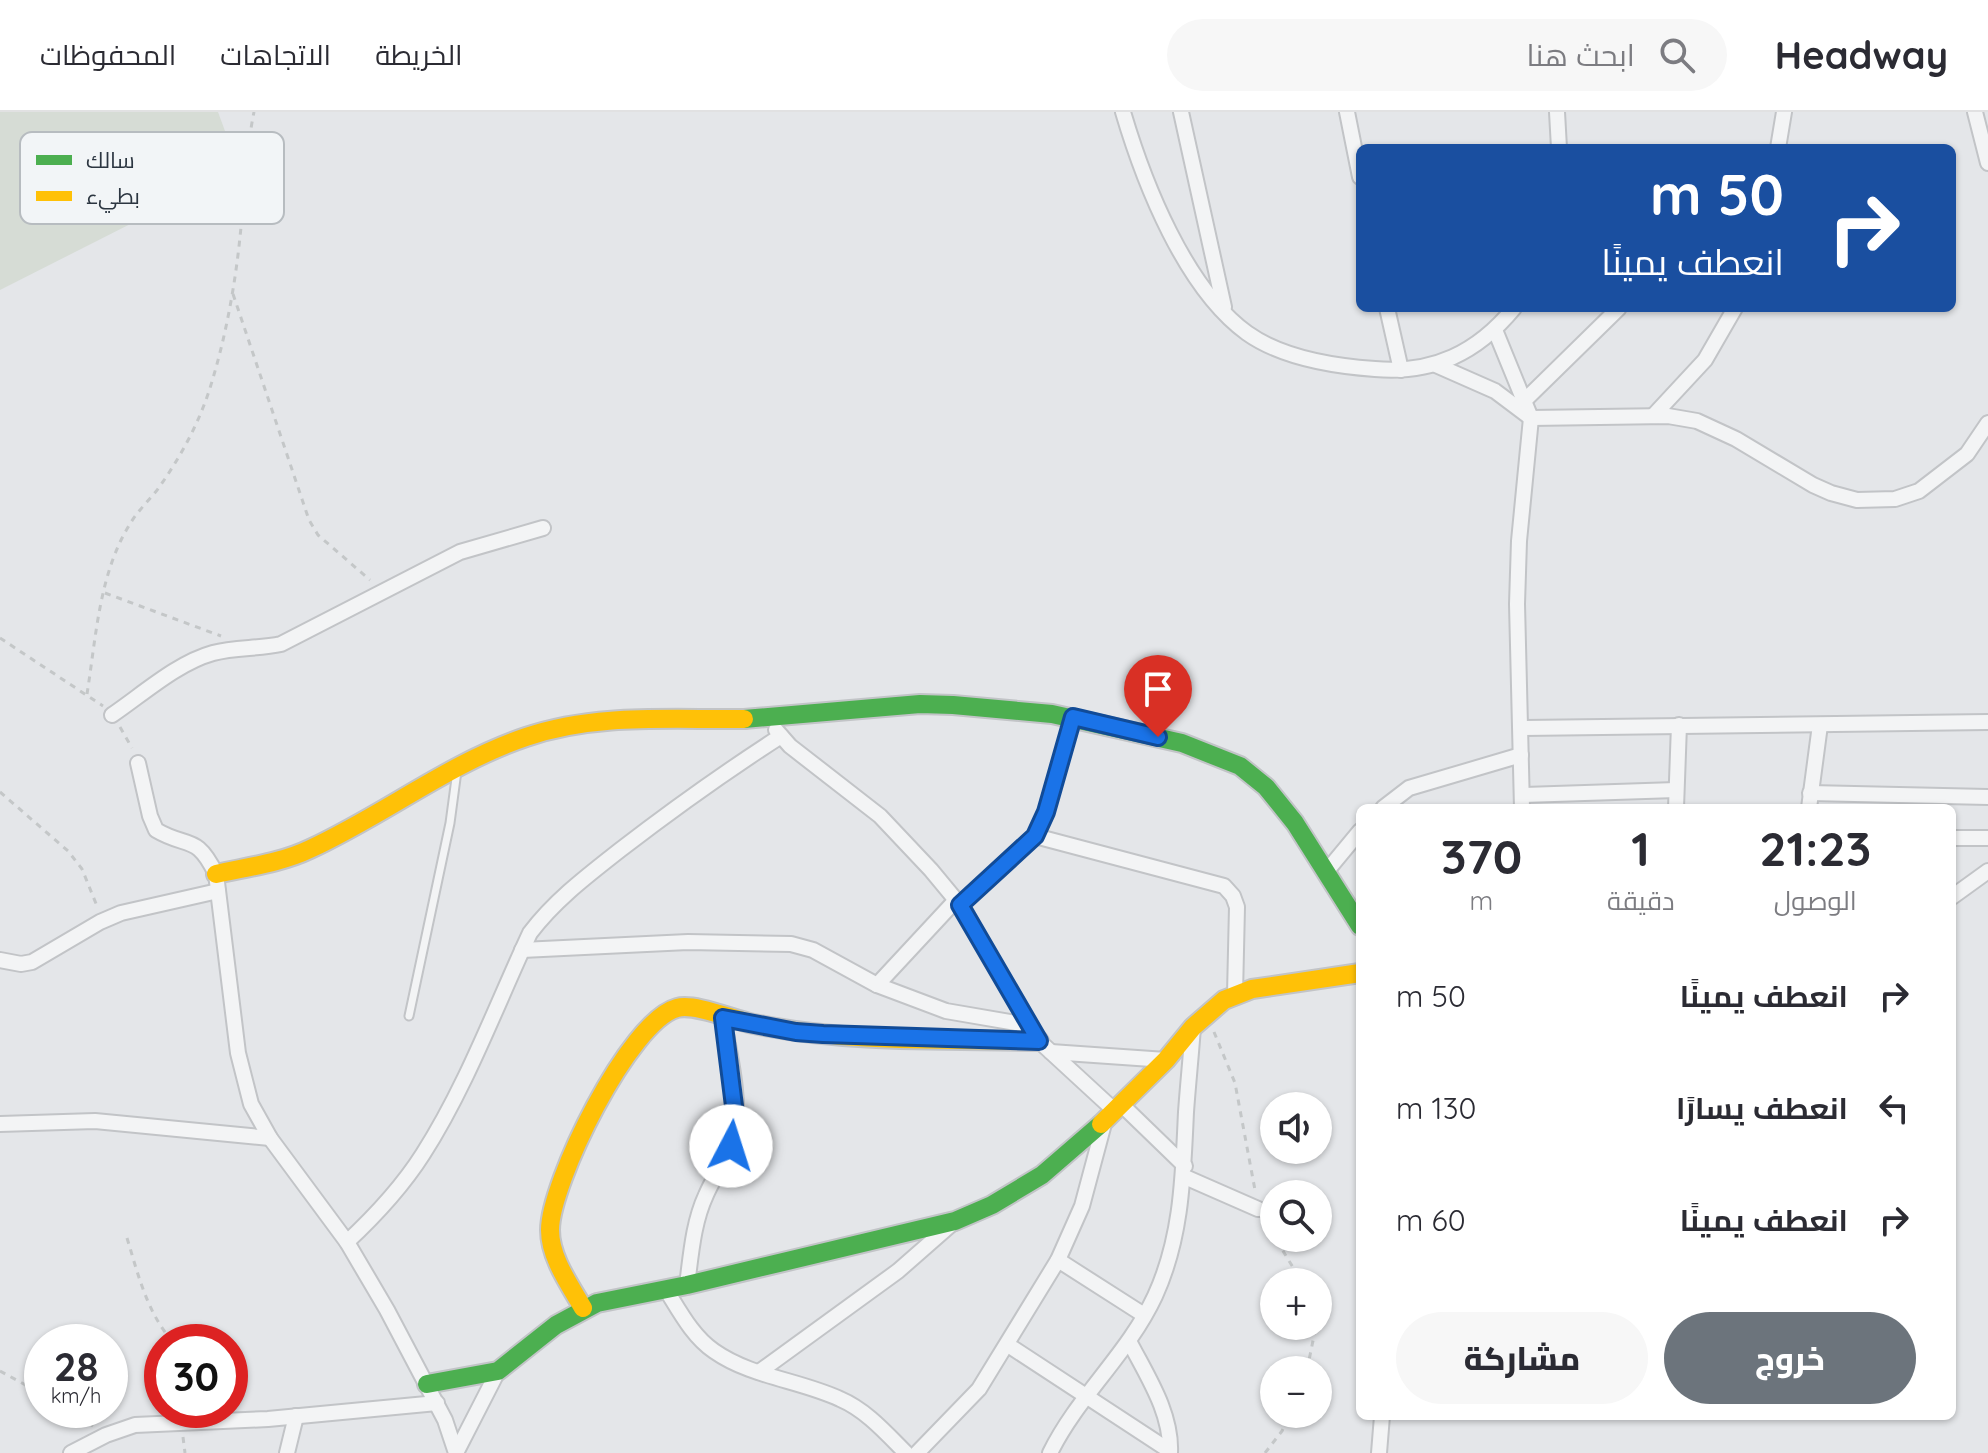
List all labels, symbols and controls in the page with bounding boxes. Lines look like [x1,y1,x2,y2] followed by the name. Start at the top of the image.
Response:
[1167,19,1727,91] search box
[1775,31,1948,79] text: Headway
[1655,33,1699,77] icon: search
[1526,36,1635,74] text: ابحث هنا
[40,37,176,72] text: المحفوظات
[220,37,331,72] text: الاتجاهات
[375,37,463,72] text: الخريطة
[20,132,284,224] legend
[86,146,135,174] text: سالك
[1650,159,1784,229] text: 50 m
[1812,176,1916,280] icon: right
[86,182,140,213] text: بطيء
[1601,239,1784,284] text: انعطف يمينًا
[1124,655,1192,737] pin
[1136,667,1180,711] icon: arrive
[1631,818,1650,878] text: 1
[1759,818,1871,878] text: 21:23
[1441,826,1522,886] text: 370
[1470,884,1493,917] text: m
[1607,884,1675,917] text: دقيقة
[1774,884,1857,917] text: الوصول
[1872,974,1916,1018] icon: right
[1396,977,1466,1015] text: 50 m
[1680,977,1848,1015] text: انعطف يمينًا
[1872,1086,1916,1130] icon: left
[1396,1089,1476,1127] text: 130 m
[1676,1089,1848,1127] text: انعطف يسارًا
[1260,1092,1332,1428] map controls
[1260,1092,1332,1164] button: sound
[689,1104,773,1188] position arrow
[1260,1180,1332,1252] button: search
[1872,1198,1916,1242] icon: right
[1396,1201,1466,1239] text: 60 m
[1680,1201,1848,1239] text: انعطف يمينًا
[1260,1268,1332,1340] button: +
[1396,1312,1648,1404] button: مشاركة
[1664,1312,1916,1404] button: خروج
[144,1324,248,1428] speed limit sign: 30
[54,1341,98,1391] text: 28
[1260,1356,1332,1428] button: −
[51,1383,101,1408] text: km/h

